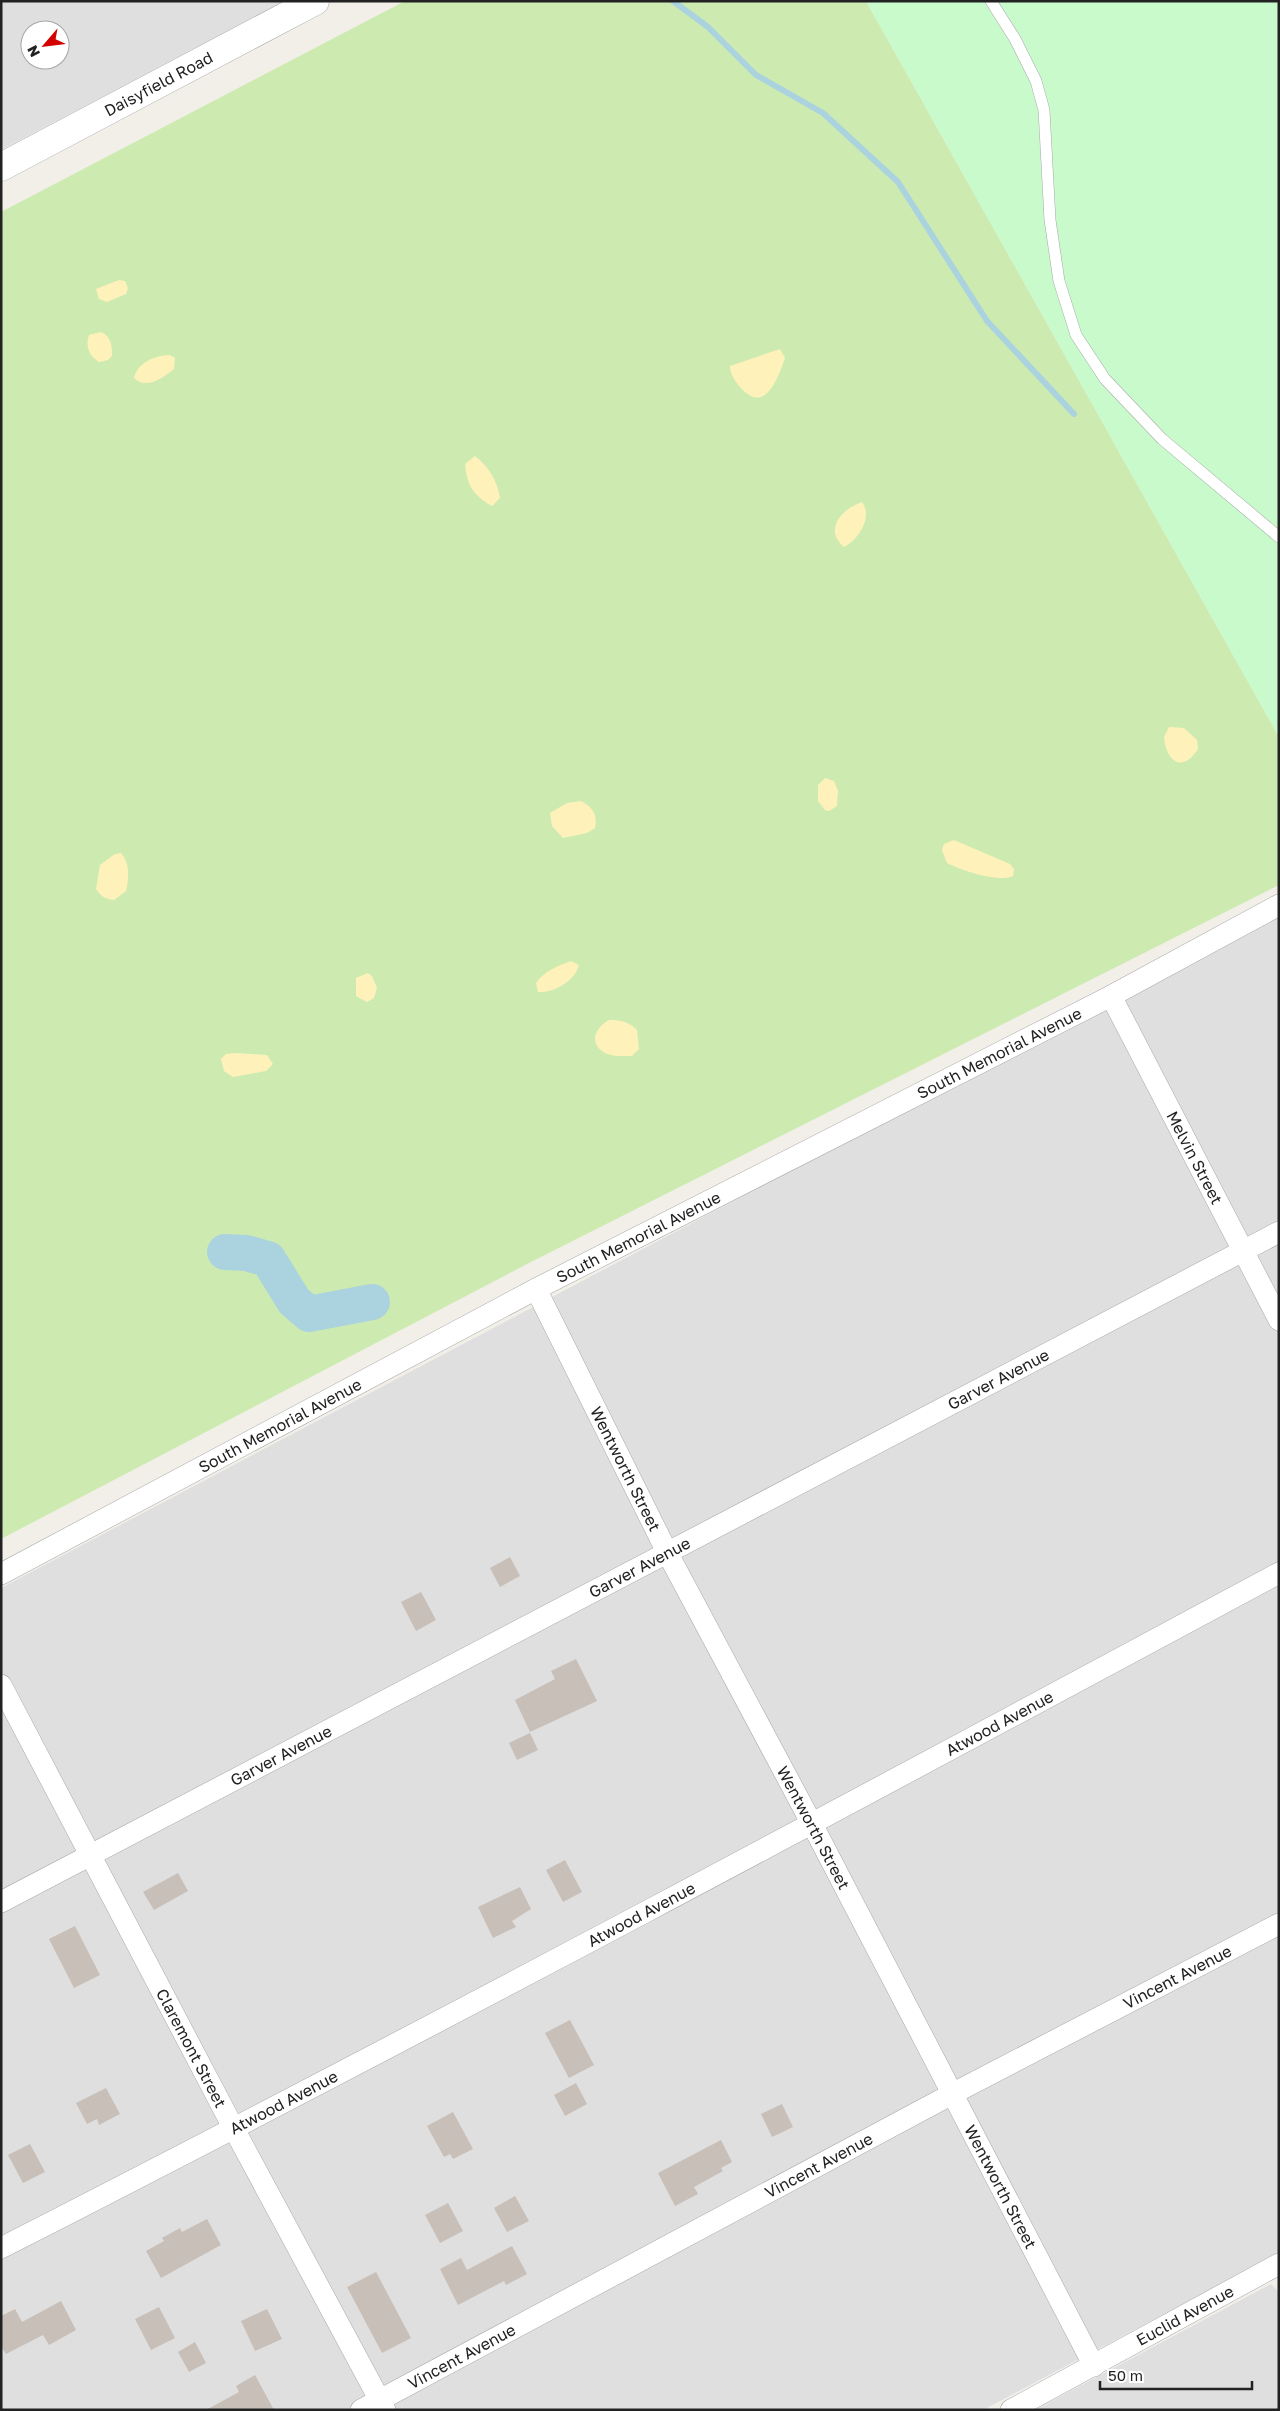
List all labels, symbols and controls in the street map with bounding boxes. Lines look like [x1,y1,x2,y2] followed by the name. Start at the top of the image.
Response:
[20,20,70,70] north arrow
[23,43,43,60] text: N
[101,47,216,121] street label: Daisyfield Road
[914,1003,1085,1103] street label: South Memorial Avenue
[1162,1108,1227,1208] street label: Melvin Street
[553,1187,724,1287] street label: South Memorial Avenue
[944,1344,1052,1414] street label: Garver Avenue
[195,1374,365,1477] street label: South Memorial Avenue
[586,1403,665,1535] street label: Wentworth Street
[585,1532,694,1602] street label: Garver Avenue
[942,1686,1057,1760] street label: Atwood Avenue
[227,1720,335,1790] street label: Garver Avenue
[773,1762,854,1893] street label: Wentworth Street
[584,1877,698,1951] street label: Atwood Avenue
[1120,1940,1235,2013] street label: Vincent Avenue
[152,1985,231,2111] street label: Claremont Street
[226,2066,341,2139] street label: Atwood Avenue
[960,2121,1041,2252] street label: Wentworth Street
[761,2128,876,2202] street label: Vincent Avenue
[1133,2281,1237,2350] street label: Euclid Avenue
[404,2319,519,2393] street label: Vincent Avenue
[1100,2358,1252,2390] scale bar
[1108,2366,1143,2384] text: 50 m

